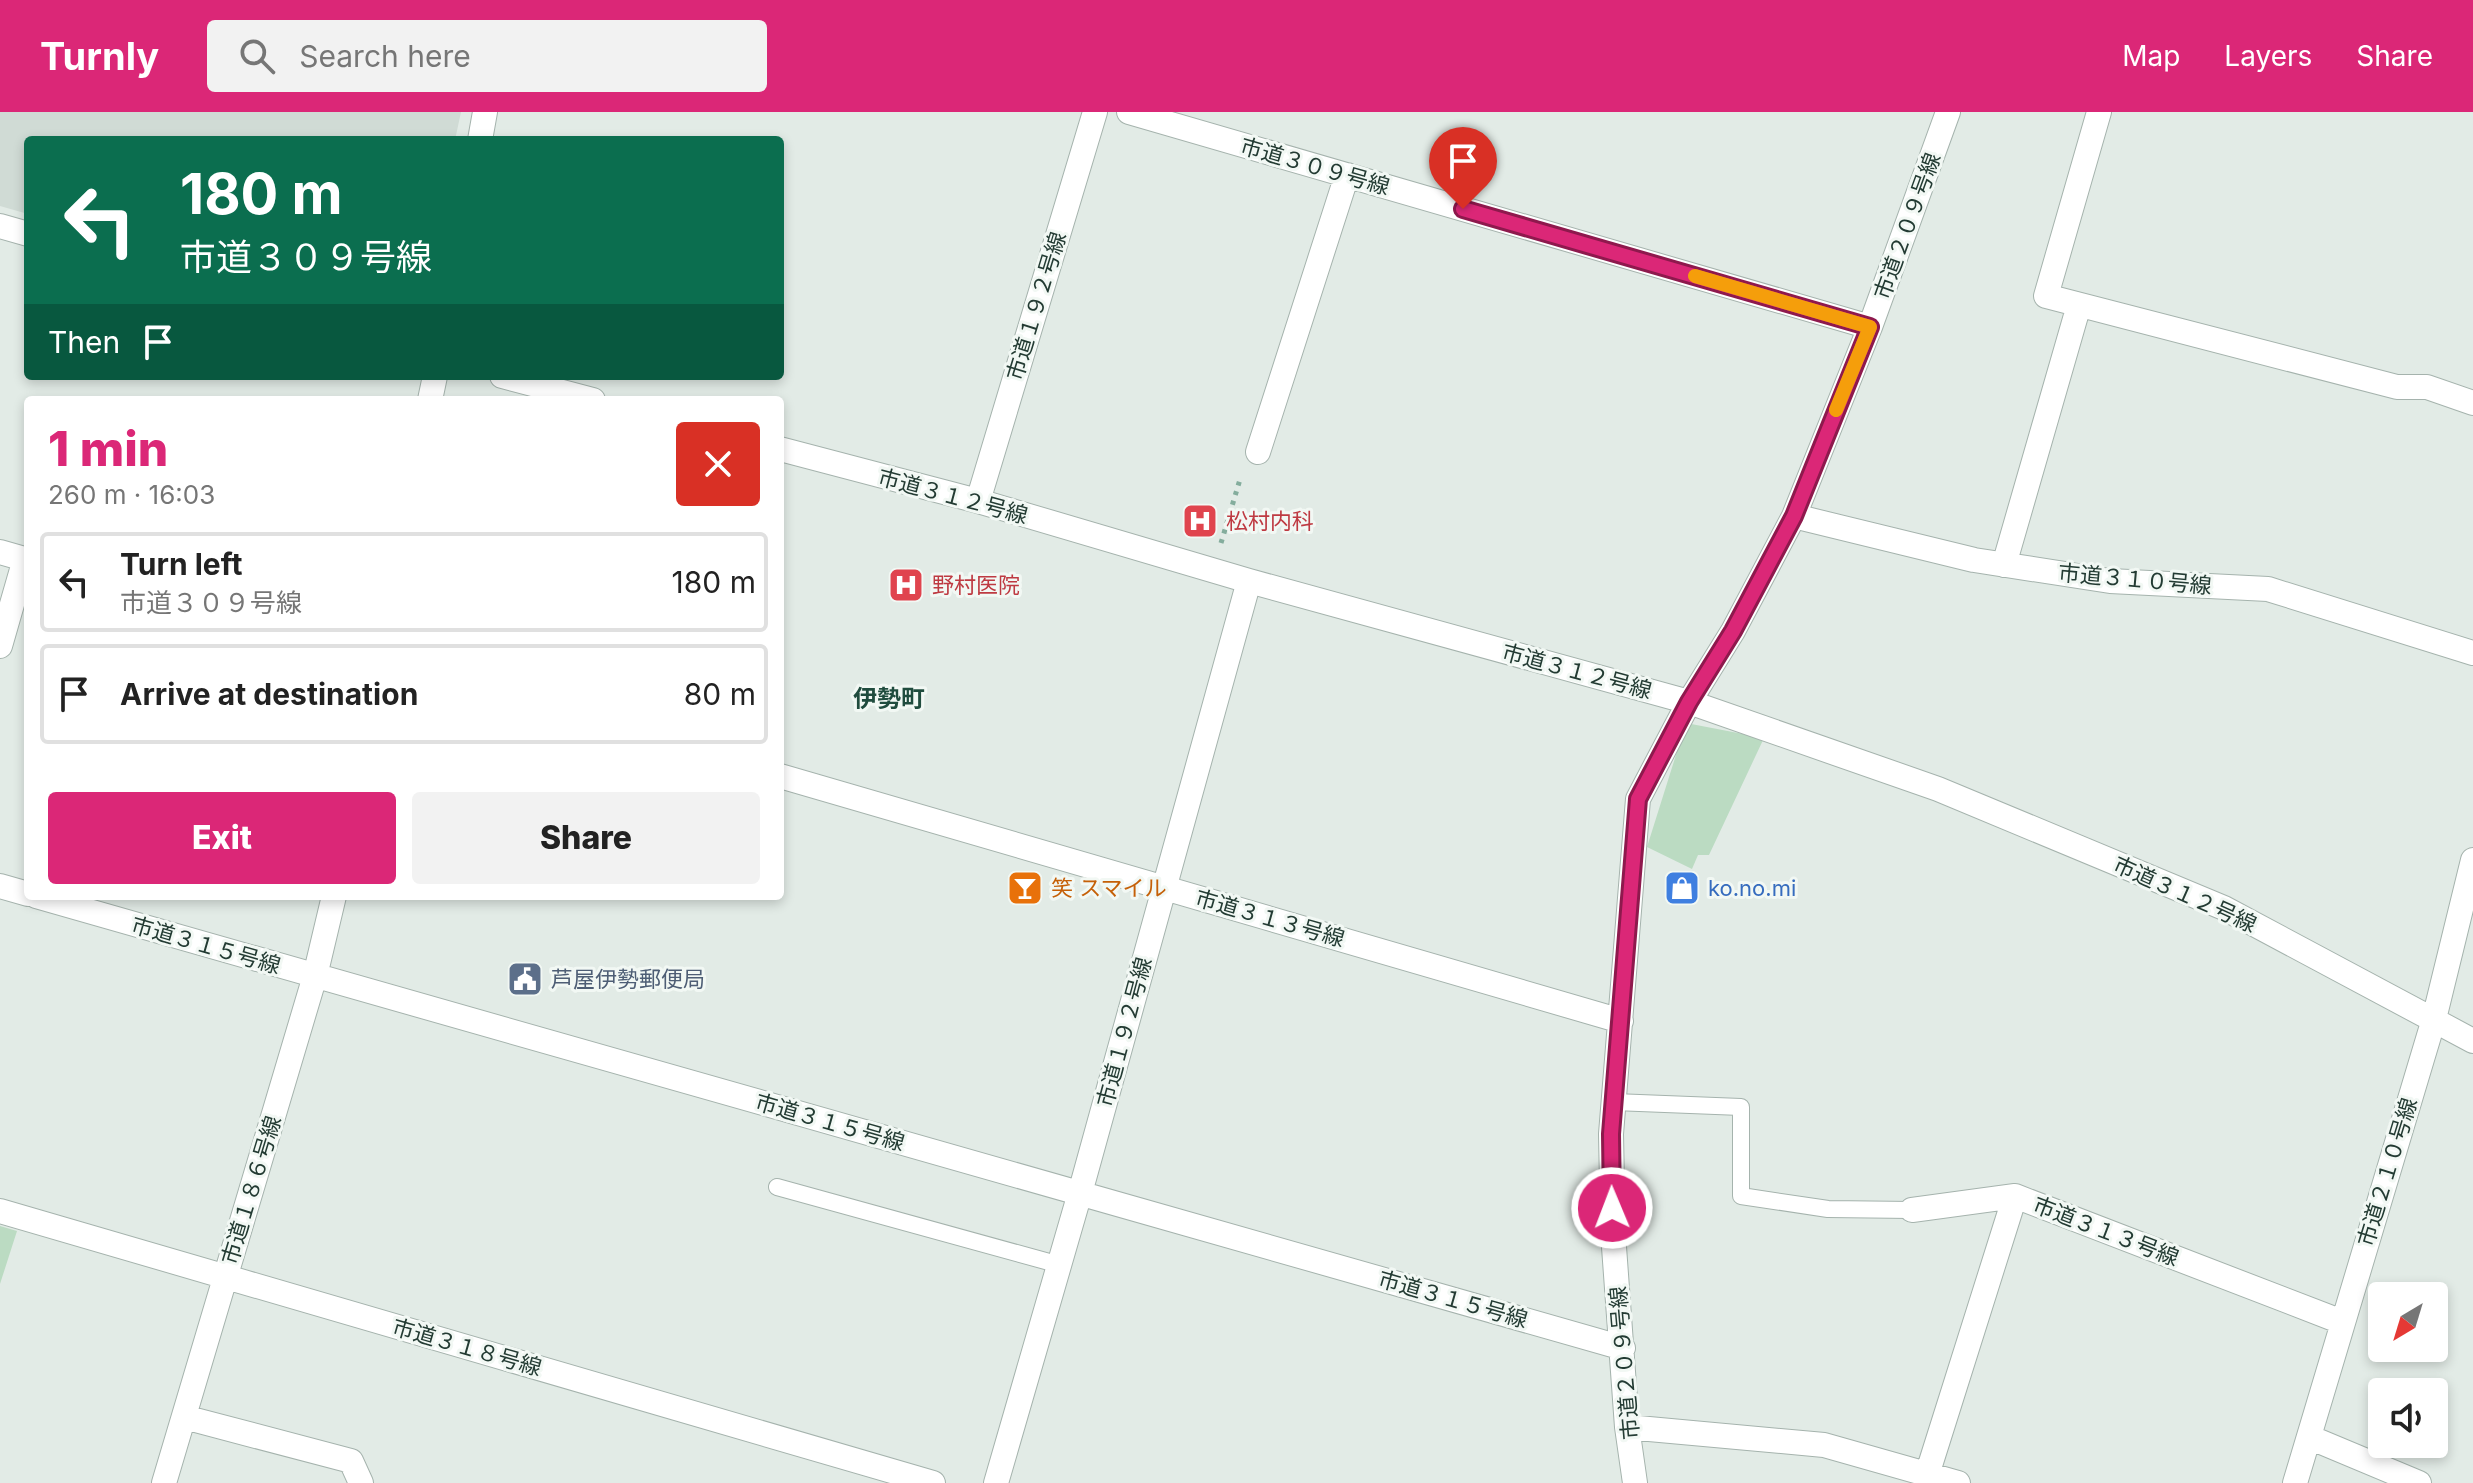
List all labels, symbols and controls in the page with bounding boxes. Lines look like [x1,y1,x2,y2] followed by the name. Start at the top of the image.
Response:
[207,20,767,92] search box
[40,33,159,79] text: Turnly
[235,34,279,78] icon: search
[299,38,471,74] text: Search here
[2122,39,2180,73] text: Map
[2224,39,2312,73] text: Layers
[2356,39,2433,73] text: Share
[1429,127,1497,209] pin
[1237,132,1393,200] street label: 市道３０９号線
[1441,139,1485,183] icon: arrive
[1868,149,1946,303] street label: 市道２０９号線
[180,160,343,228] text: 180 m
[48,168,152,272] icon: left
[1001,229,1071,383] street label: 市道１９２号線
[180,235,432,279] text: 市道３０９号線
[136,320,180,364] icon: arrive
[48,324,120,360] text: Then
[48,419,168,478] text: 1 min
[676,422,760,506] button: close
[875,464,1031,528] street label: 市道３１２号線
[48,479,215,510] text: 260 m · 16:03
[1181,502,1219,540] hospital icon: 松村内科
[1226,508,1314,534] place label: 松村内科
[120,546,242,582] text: Turn left
[2057,559,2213,599] street label: 市道３１０号線
[52,560,96,604] icon: left
[672,564,756,600] text: 180 m
[887,566,925,604] hospital icon: 野村医院
[932,572,1020,598] place label: 野村医院
[120,587,302,618] text: 市道３０９号線
[1499,639,1655,703] street label: 市道３１２号線
[52,672,96,716] icon: arrive
[120,676,418,712] text: Arrive at destination
[684,676,756,712] text: 80 m
[853,684,925,713] district label: 伊勢町
[48,792,396,884] button: Exit
[412,792,760,884] button: Share
[2109,851,2261,937] street label: 市道３１２号線
[1006,869,1044,907] bar icon: 笑 スマイル
[1663,869,1701,907] shop icon: ko.no.mi
[1051,875,1167,901] place label: 笑 スマイル
[1708,875,1796,901] place label: ko.no.mi
[1192,884,1348,952] street label: 市道３１３号線
[128,911,284,979] street label: 市道３１５号線
[1092,954,1156,1110] street label: 市道１９２号線
[506,960,544,998] public building icon: 芦屋伊勢郵便局
[551,966,705,992] place label: 芦屋伊勢郵便局
[752,1088,908,1156] street label: 市道３１５号線
[2352,1095,2422,1249] street label: 市道２１０号線
[216,1113,286,1267] street label: 市道１８６号線
[1570,1166,1654,1250] position arrow
[2029,1191,2183,1271] street label: 市道３１３号線
[1375,1265,1531,1333] street label: 市道３１５号線
[2368,1282,2448,1362] north arrow
[2368,1282,2448,1458] map controls
[1604,1285,1644,1441] street label: 市道２０９号線
[389,1313,545,1381] street label: 市道３１８号線
[2368,1378,2448,1458] button: sound

